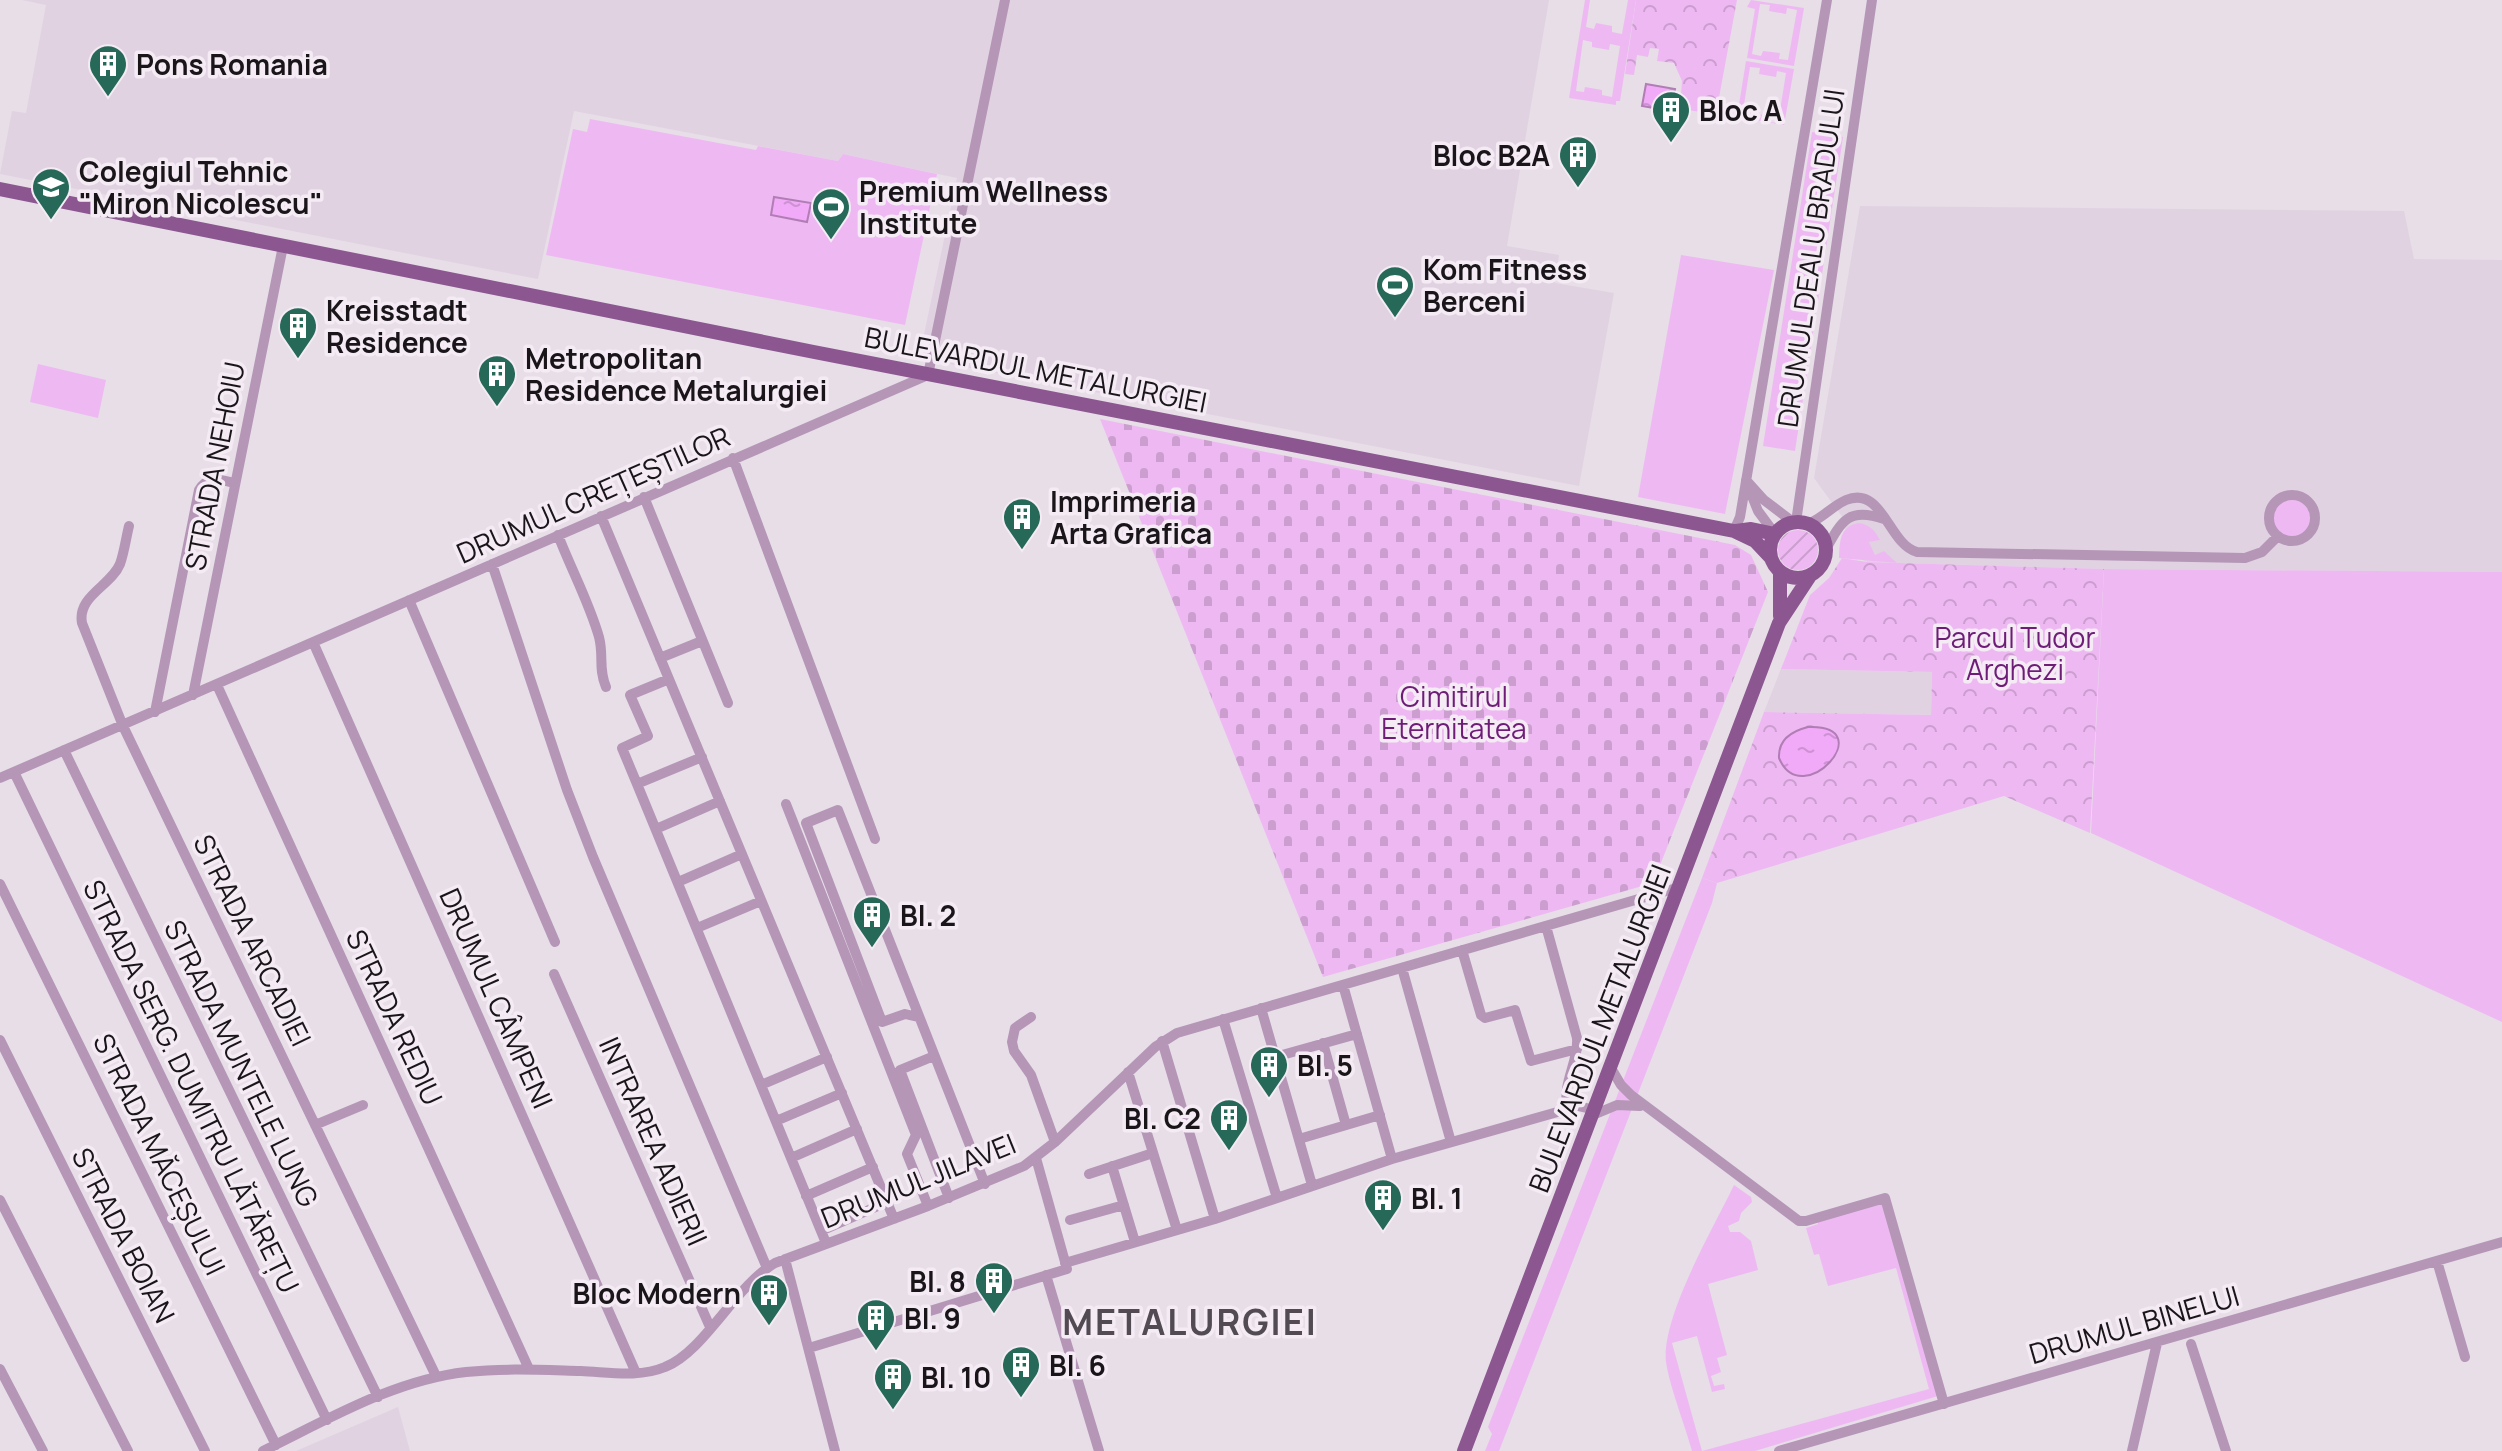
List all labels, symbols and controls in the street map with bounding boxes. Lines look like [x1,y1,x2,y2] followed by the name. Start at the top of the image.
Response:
[87,43,129,98] building icon: Pons Romania
[136,45,328,83] place label: Pons Romania
[1767,86,1853,430] street label: DRUMUL DEALU BRADULUI
[1650,89,1692,144] building icon: Bloc A
[1699,91,1783,129] place label: Bloc A
[1557,134,1599,189] building icon: Bloc B2A
[1433,136,1550,174] place label: Bloc B2A
[79,152,323,222] place label: Colegiul Tehnic "Miron Nicolescu"
[30,166,72,221] school or university icon: Colegiul Tehnic "Miron Nicolescu"
[859,172,1108,242] place label: Premium Wellness Institute
[810,186,852,241] sports icon: Premium Wellness Institute
[1423,250,1587,320] place label: Kom Fitness Berceni
[1374,264,1416,319] sports icon: Kom Fitness Berceni
[326,291,468,361] place label: Kreisstadt Residence
[277,305,319,360] building icon: Kreisstadt Residence
[862,317,1210,421] street label: BULEVARDUL METALURGIEI
[525,339,827,409] place label: Metropolitan Residence Metalurgiei
[476,353,518,408] building icon: Metropolitan Residence Metalurgiei
[175,358,253,574] street label: STRADA NEHOIU
[450,417,736,571] street label: DRUMUL CREȚEȘTILOR
[1050,482,1212,552] place label: Imprimeria Arta Grafica
[1001,496,1043,551] building icon: Imprimeria Arta Grafica
[1934,618,2096,688] park label: Parcul Tudor Arghezi
[1381,677,1527,747] park label: Cimitirul Eternitatea
[185,828,321,1052] street label: STRADA ARCADIEI
[1519,859,1679,1197] street label: BULEVARDUL METALURGIEI
[75,873,309,1299] street label: STRADA SERG. DUMITRU LĂTĂREȚU
[431,882,563,1114] street label: DRUMUL CÂMPENI
[851,894,893,949] building icon: Bl. 2
[900,896,956,934] place label: Bl. 2
[156,913,328,1213] street label: STRADA MUNTELE LUNG
[338,923,452,1111] street label: STRADA REDIU
[85,1027,235,1281] street label: STRADA MĂCEȘULUI
[591,1031,717,1251] street label: INTRAREA ADIERII
[1248,1044,1290,1099] building icon: Bl. 5
[1297,1046,1353,1084] place label: Bl. 5
[1208,1097,1250,1152] building icon: Bl. C2
[1124,1099,1201,1137] place label: Bl. C2
[815,1124,1021,1236] street label: DRUMUL JILAVEI
[64,1141,184,1329] street label: STRADA BOIAN
[1362,1177,1404,1232] building icon: Bl. 1
[1411,1179,1463,1217] place label: Bl. 1
[973,1260,1015,1315] building icon: Bl. 8
[909,1262,966,1300] place label: Bl. 8
[748,1272,790,1327] building icon: Bloc Modern
[572,1274,741,1312] place label: Bloc Modern
[2024,1276,2244,1372] street label: DRUMUL BINELUI
[855,1297,897,1352] building icon: Bl. 9
[1062,1297,1318,1346] district label: METALURGIEI
[904,1299,961,1337] place label: Bl. 9
[1000,1344,1042,1399] building icon: Bl. 6
[1049,1346,1106,1384] place label: Bl. 6
[872,1356,914,1411] building icon: Bl. 10
[921,1358,991,1396] place label: Bl. 10

